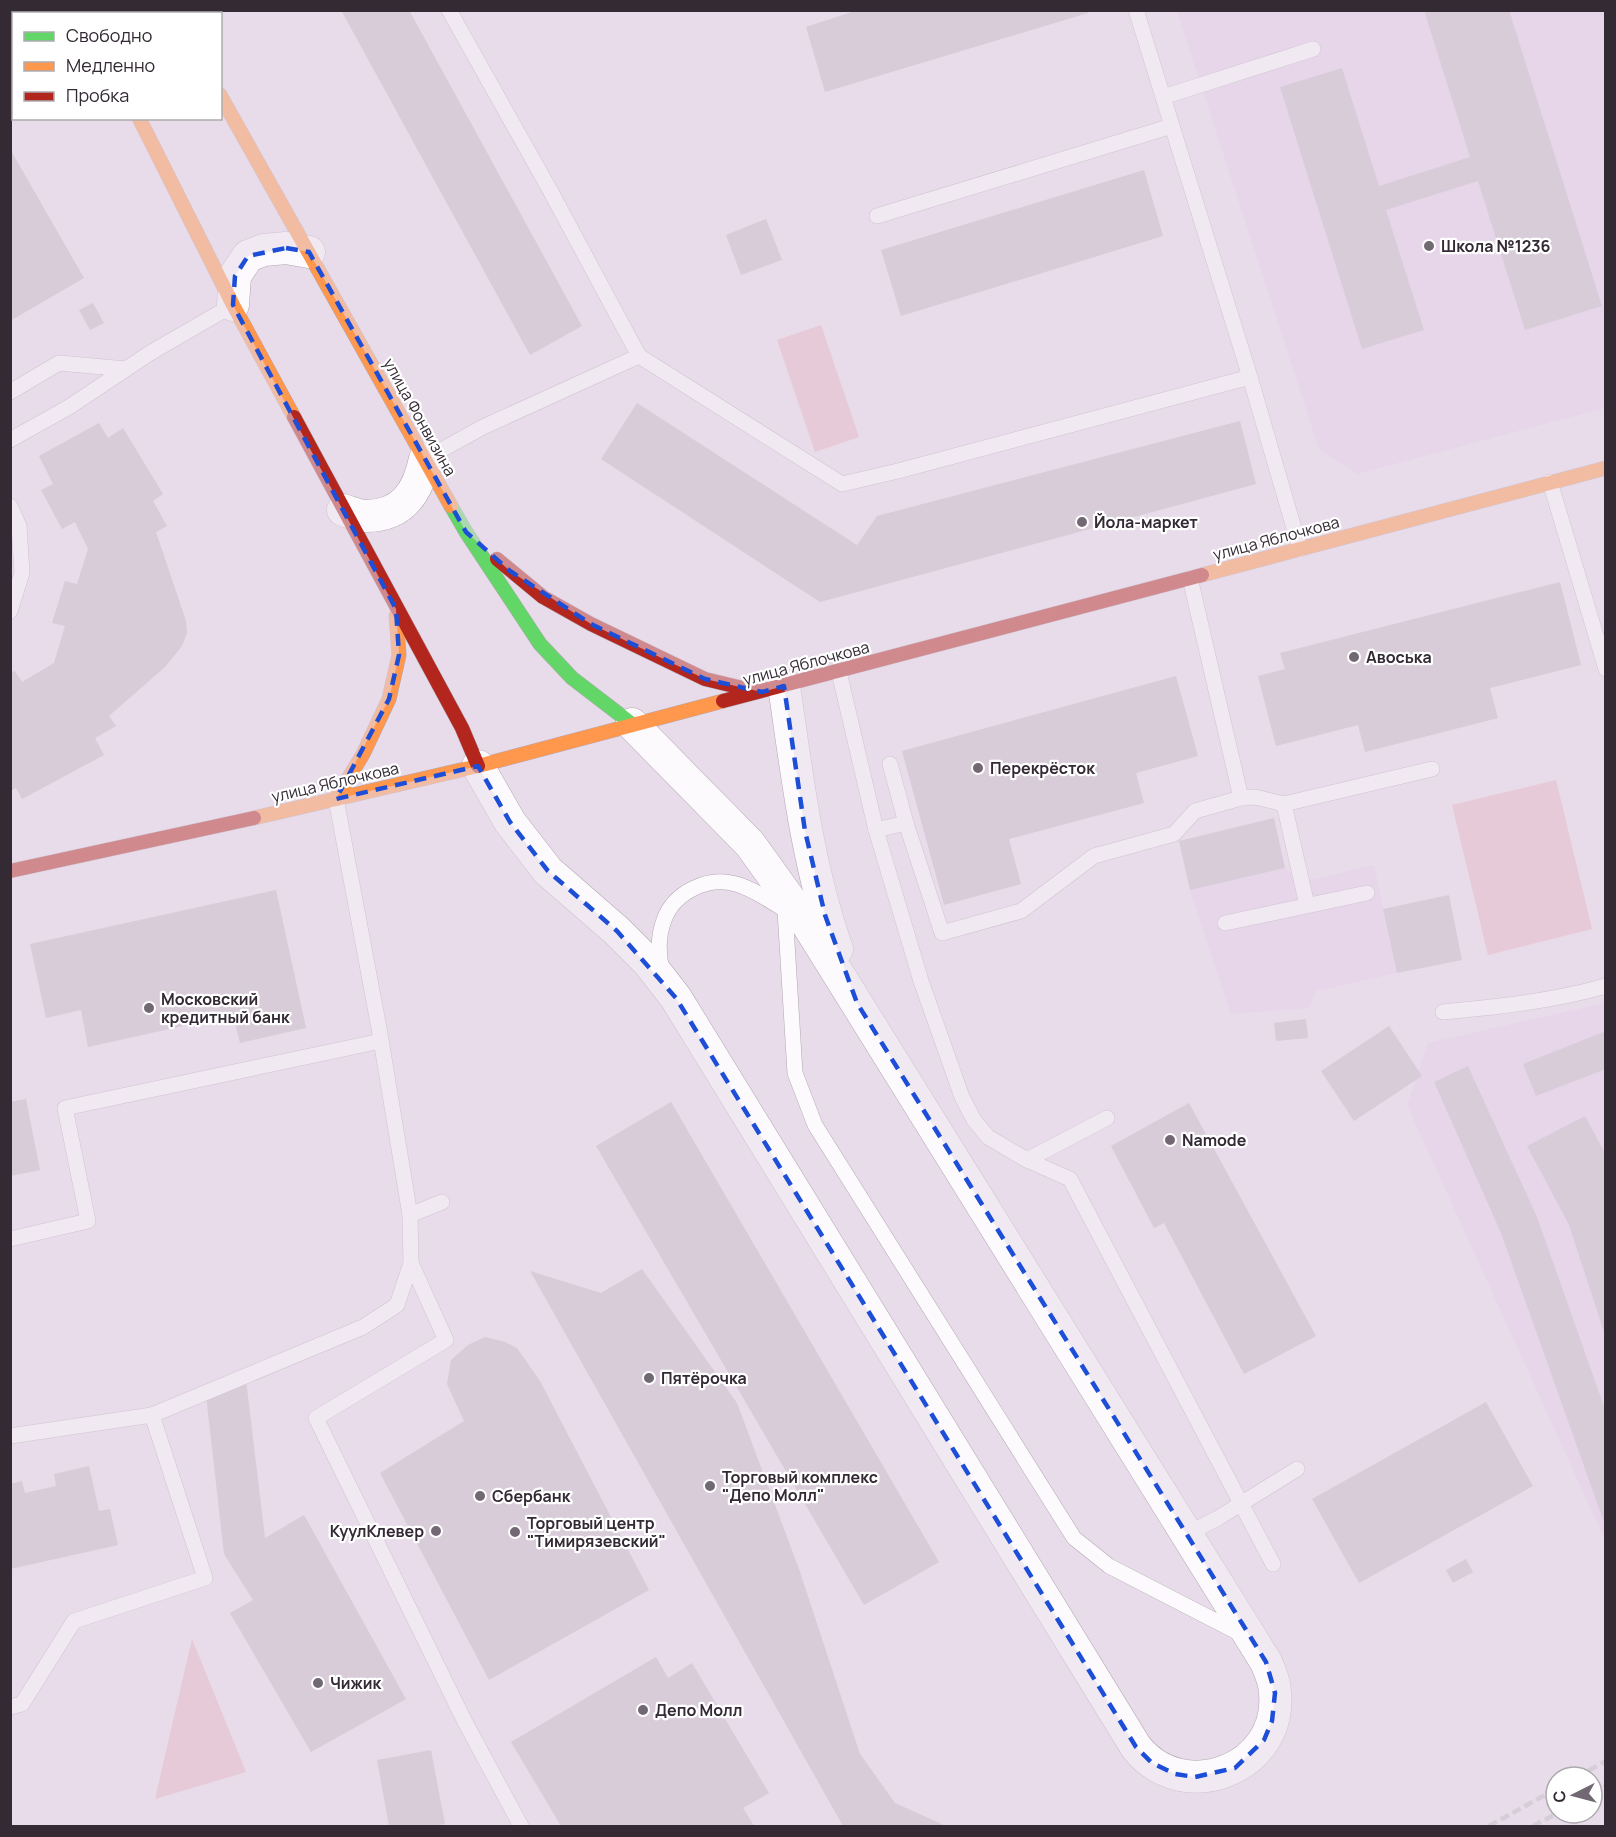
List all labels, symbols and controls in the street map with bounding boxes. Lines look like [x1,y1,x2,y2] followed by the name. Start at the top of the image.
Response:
[12,12,222,120] legend
[66,23,152,47] text: Свободно
[66,53,155,77] text: Медленно
[66,83,129,107] text: Пробка
[1441,235,1551,257] place label: Школа №1236
[1422,239,1436,253] marker: Школа №1236
[378,354,462,480] street label: улица Фонвизина
[1094,511,1198,533] place label: Йола-маркет
[1210,511,1342,565] street label: улица Яблочкова
[1075,515,1089,529] marker: Йола-маркет
[740,636,872,690] street label: улица Яблочкова
[1366,646,1432,668] place label: Авоська
[1347,650,1361,664] marker: Авоська
[269,757,401,807] street label: улица Яблочкова
[990,757,1095,779] place label: Перекрёсток
[971,761,985,775] marker: Перекрёсток
[161,988,290,1028] place label: Московский кредитный банк
[142,1001,156,1015] marker: Московский кредитный банк
[1182,1129,1247,1151] place label: Namode
[1163,1133,1177,1147] marker: Namode
[661,1367,747,1389] place label: Пятёрочка
[642,1371,656,1385] marker: Пятёрочка
[722,1466,878,1506] place label: Торговый комплекс "Депо Молл"
[703,1479,717,1493] marker: Торговый комплекс "Депо Молл"
[492,1485,571,1507] place label: Сбербанк
[473,1489,487,1503] marker: Сбербанк
[527,1512,666,1552] place label: Торговый центр "Тимирязевский"
[330,1520,424,1542] place label: КуулКлевер
[429,1524,443,1538] marker: КуулКлевер
[508,1525,522,1539] marker: Торговый центр "Тимирязевский"
[330,1672,382,1694] place label: Чижик
[311,1676,325,1690] marker: Чижик
[655,1699,742,1721] place label: Депо Молл
[636,1703,650,1717] marker: Депо Молл
[1544,1765,1604,1825] north arrow
[1548,1789,1571,1804] text: С

